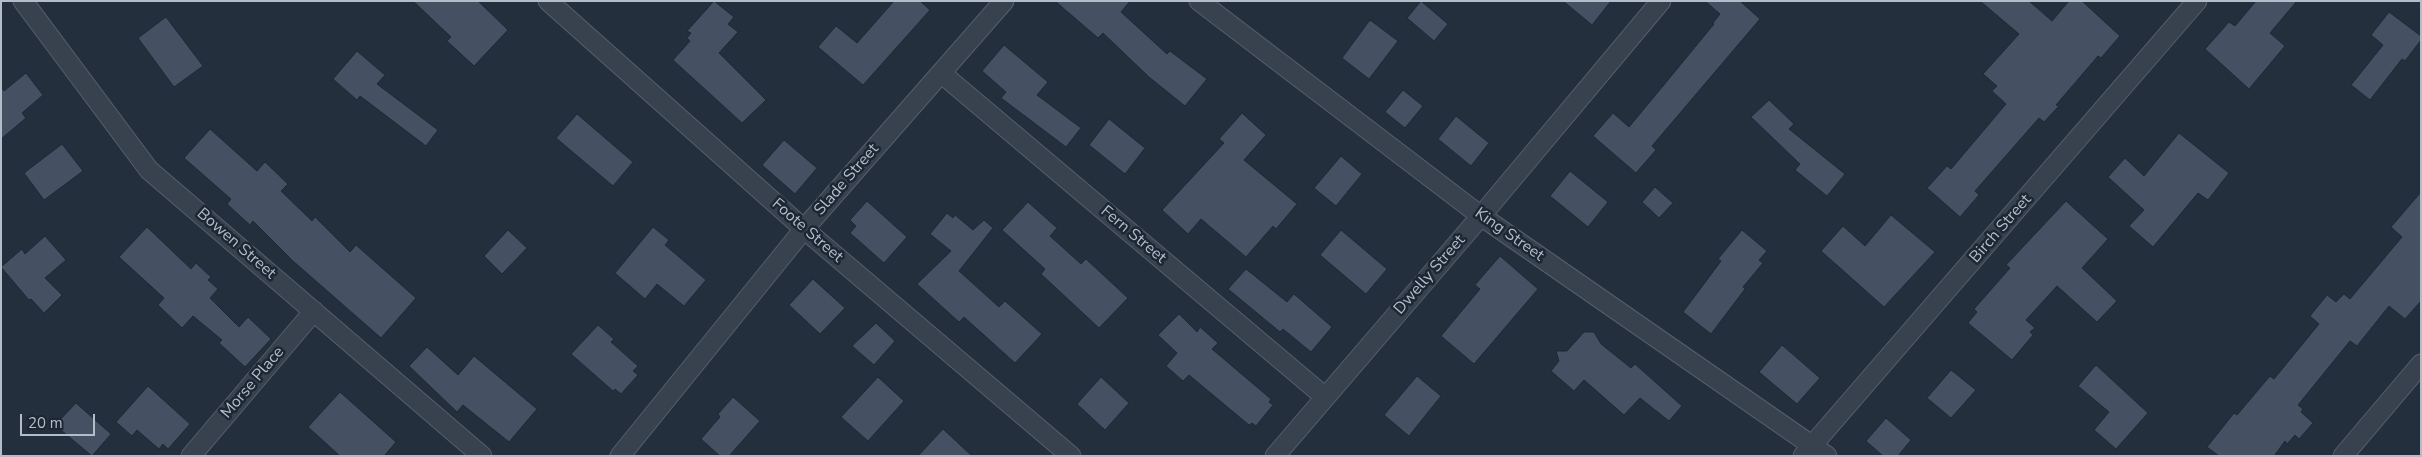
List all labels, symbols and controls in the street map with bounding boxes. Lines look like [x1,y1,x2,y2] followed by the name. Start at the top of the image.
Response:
[811,140,883,220] street label: Slade Street
[1966,191,2036,267] street label: Birch Street
[768,195,846,267] street label: Foote Street
[1096,202,1170,268] street label: Fern Street
[1471,204,1547,266] street label: King Street
[193,205,279,283] street label: Bowen Street
[1390,231,1470,319] street label: Dwelly Street
[217,343,289,423] street label: Morse Place
[22,404,98,436] scale bar
[28,413,63,433] text: 20 m

